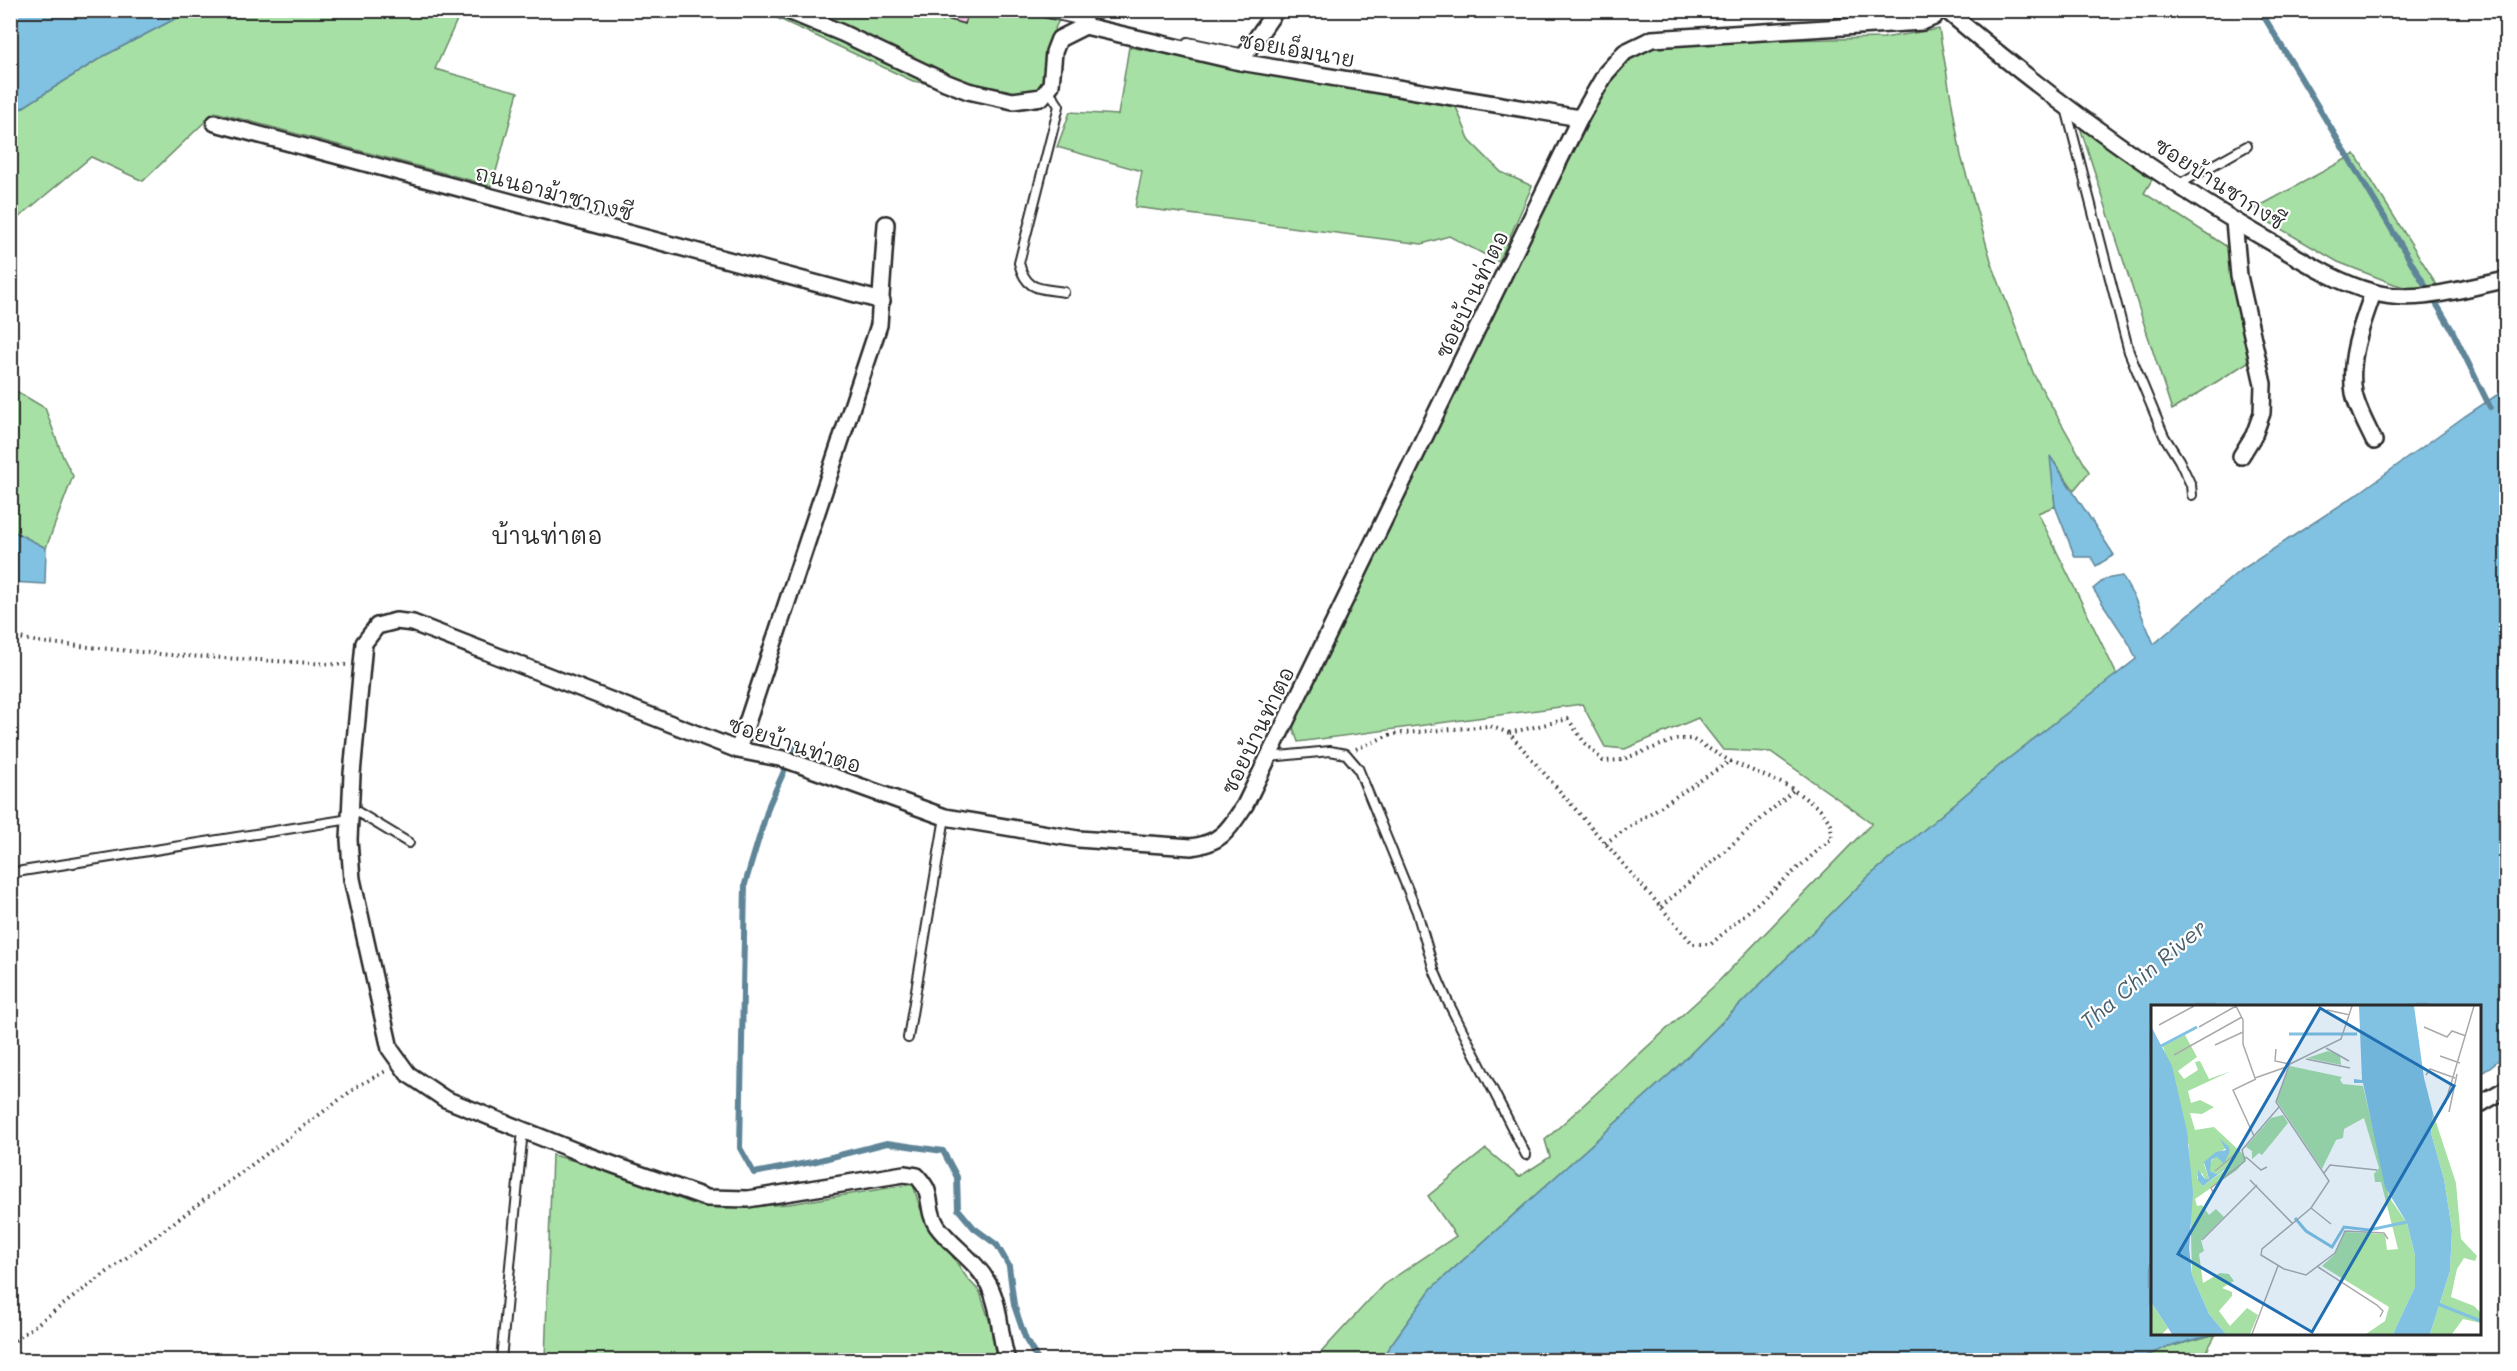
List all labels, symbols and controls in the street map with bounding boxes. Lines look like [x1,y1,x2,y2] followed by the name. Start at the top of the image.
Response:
[1237,23,1358,72] street label: ซอยเอ็มนาย
[2150,130,2291,235] street label: ซอยบ้านซากงซี
[472,157,636,226] street label: ถนนอาม้าซากงซี
[1428,226,1514,362] street label: ซอยบ้านท่าตอ
[491,519,603,550] district label: บ้านท่าตอ
[1214,662,1300,798] street label: ซอยบ้านท่าตอ
[725,710,865,778] street label: ซอยบ้านท่าตอ
[2074,913,2212,1035] water label: Tha Chin River
[2151,1005,2481,1335] inset map

